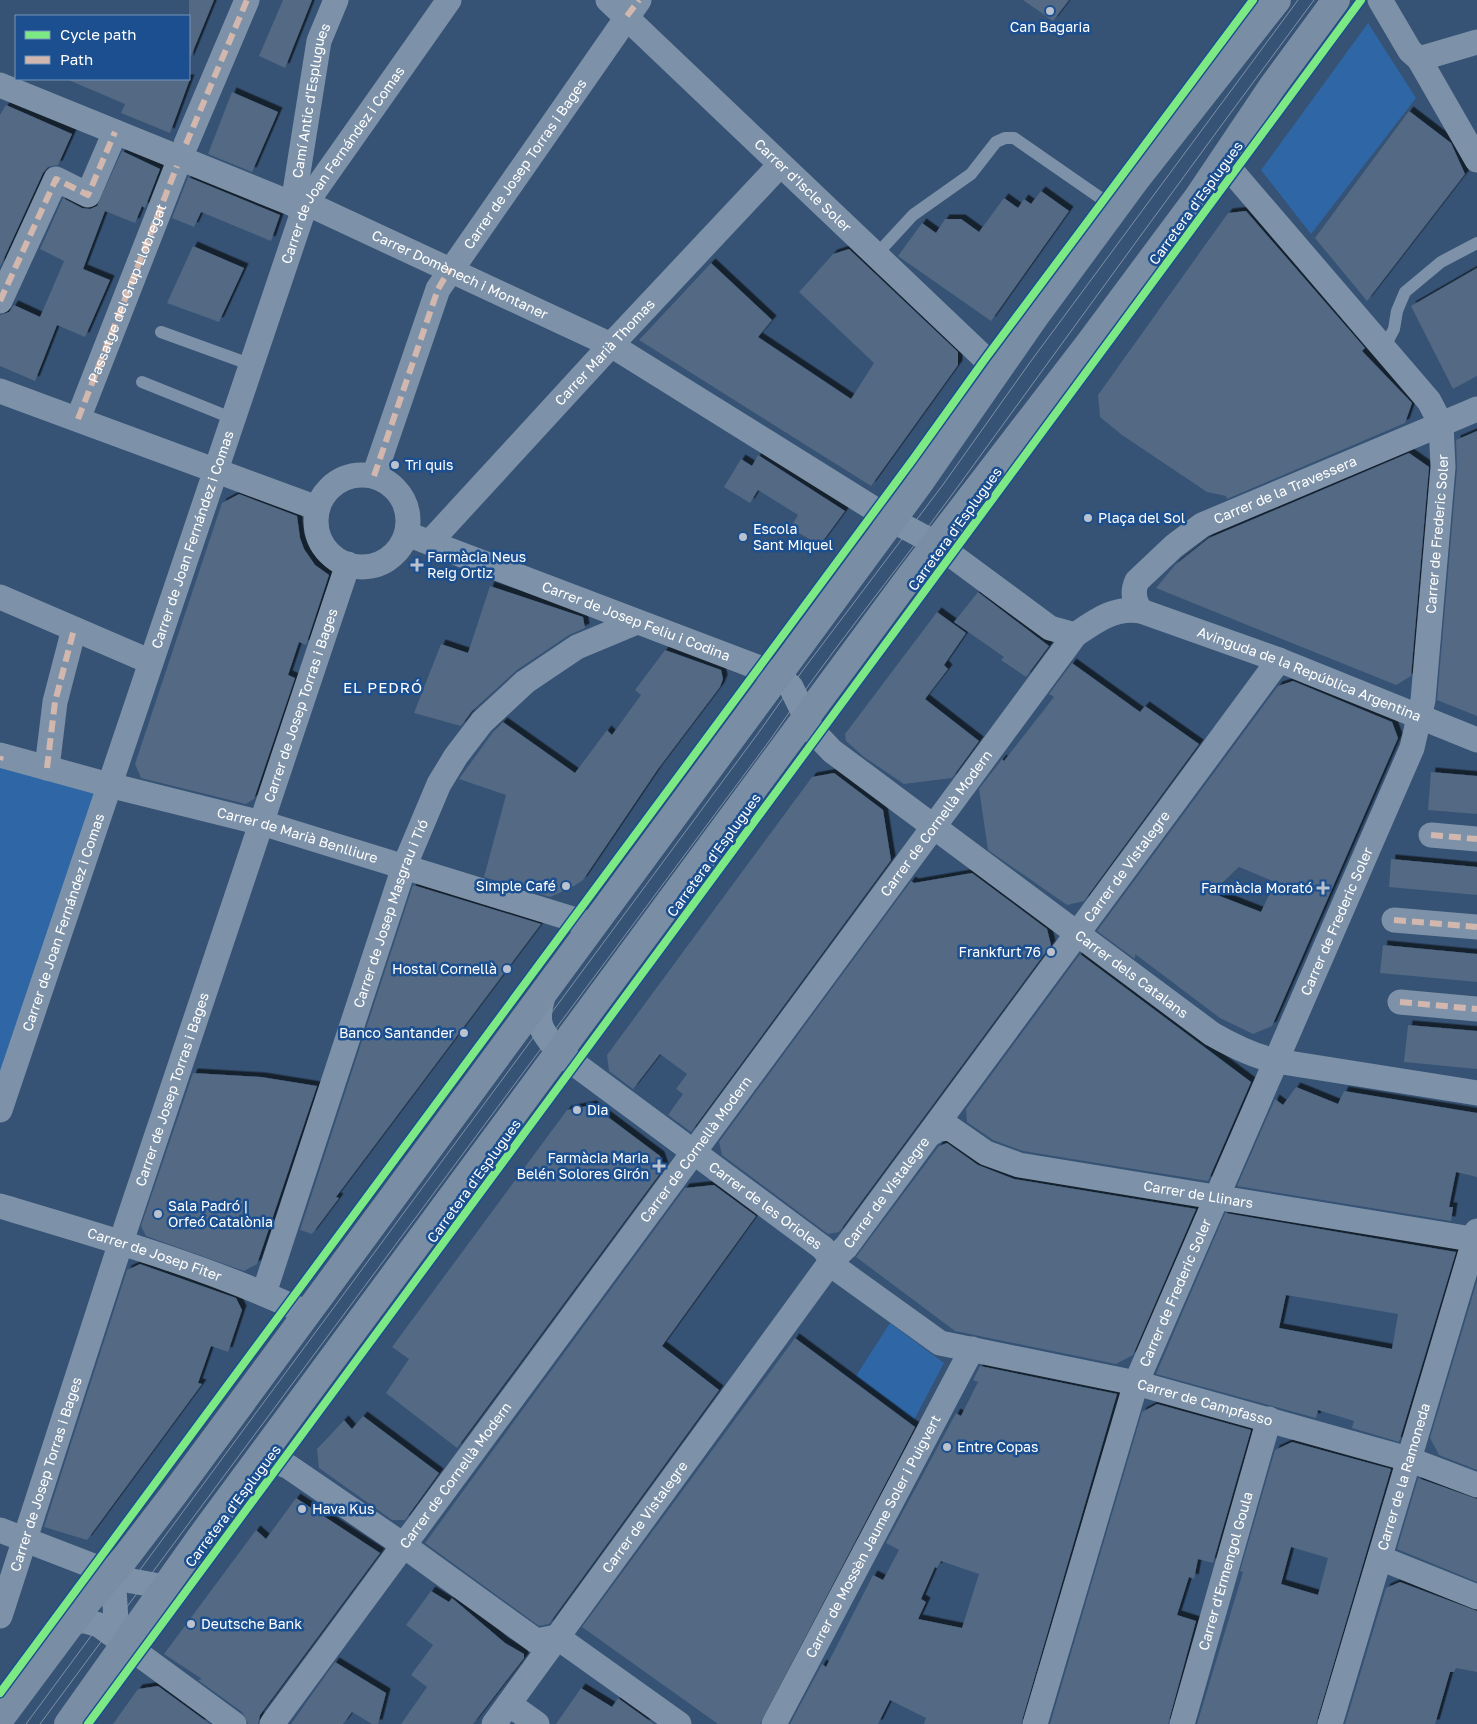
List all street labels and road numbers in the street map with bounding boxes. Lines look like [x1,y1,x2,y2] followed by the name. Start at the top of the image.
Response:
[288,20,334,179] street label: Camí Antic d'Esplugues
[277,63,408,266] street label: Carrer de Joan Fernández i Comas
[459,75,590,252] street label: Carrer de Josep Torras i Bages
[751,135,856,236] street label: Carrer d'Iscle Soler
[1145,138,1246,268] street label: Carretera d'Esplugues
[84,201,169,385] street label: Passatge del Grup Llobregat
[369,226,551,323] street label: Carrer Domènech i Montaner
[551,295,658,409] street label: Carrer Marià Thomas
[147,428,237,651] street label: Carrer de Joan Fernández i Comas
[1211,452,1359,527] street label: Carrer de la Travessera
[1421,453,1451,614] street label: Carrer de Frederic Soler
[904,464,1005,594] street label: Carretera d'Esplugues
[540,577,733,664] street label: Carrer de Josep Feliu i Codina
[260,606,341,804] street label: Carrer de Josep Torras i Bages
[1195,623,1424,725] street label: Avinguda de la República Argentina
[876,747,995,900] street label: Carrer de Cornellà Modern
[663,790,764,920] street label: Carretera d'Esplugues
[215,803,380,866] street label: Carrer de Marià Benlliure
[1080,807,1173,925] street label: Carrer de Vistalegre
[18,811,107,1033] street label: Carrer de Joan Fernández i Comas
[349,817,431,1010] street label: Carrer de Josep Masgrau i Tió
[1297,844,1376,998] street label: Carrer de Frederic Soler
[1072,926,1192,1021] street label: Carrer dels Catalans
[131,990,212,1189] street label: Carrer de Josep Torras i Bages
[636,1073,755,1225] street label: Carrer de Cornellà Modern
[423,1116,524,1246] street label: Carretera d'Esplugues
[839,1133,933,1251] street label: Carrer de Vistalegre
[706,1157,826,1253] street label: Carrer de les Orioles
[1142,1177,1255,1211] street label: Carrer de Llinars
[1135,1215,1215,1369] street label: Carrer de Frederic Soler
[85,1224,225,1285] street label: Carrer de Josep Fiter
[6,1375,85,1574] street label: Carrer de Josep Torras i Bages
[1135,1375,1275,1429] street label: Carrer de Campfasso
[395,1399,514,1551] street label: Carrer de Cornellà Modern
[1373,1401,1433,1552] street label: Carrer de la Ramoneda
[801,1412,944,1661] street label: Carrer de Mossèn Jaume Soler i Puigvert
[181,1441,284,1570] street label: Carretera d'Esplugues
[598,1458,691,1576] street label: Carrer de Vistalegre
[1194,1490,1256,1652] street label: Carrer d'Ermengol Goula

